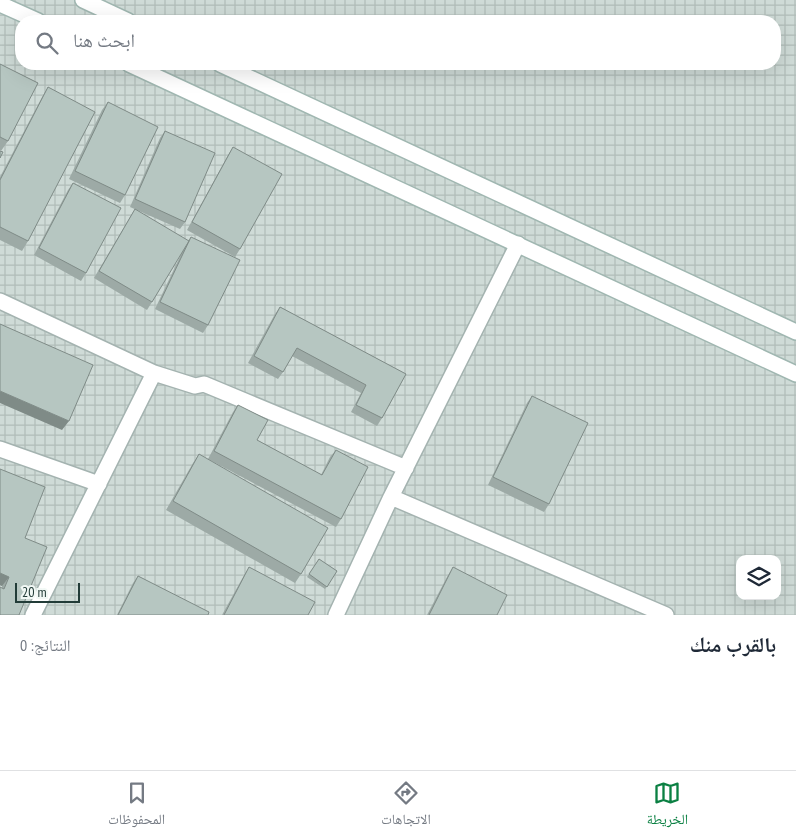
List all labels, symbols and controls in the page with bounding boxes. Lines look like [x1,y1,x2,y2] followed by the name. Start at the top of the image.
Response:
[15,15,781,70] search box
[73,28,135,52] text: ابحث هنا
[33,29,61,57] icon: search
[736,555,781,600] map controls
[736,555,781,600] button: layers
[15,580,80,603] scale bar
[22,583,47,601] text: 20 m
[690,631,776,658] text: بالقرب منك
[20,635,71,655] text: النتائج: 0
[108,779,165,833] tab: المحفوظات
[381,779,431,833] tab: الاتجاهات
[647,779,688,833] tab: الخريطة

